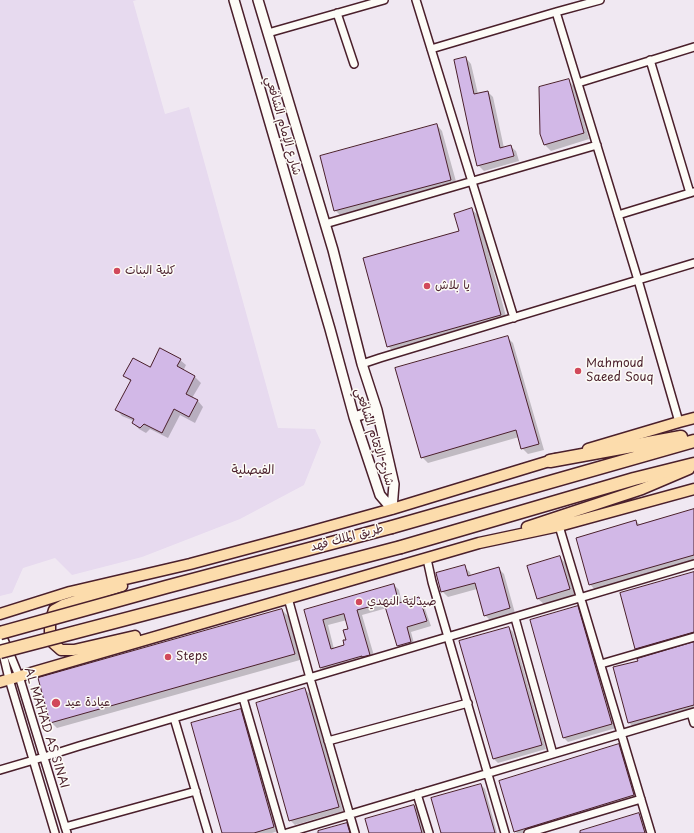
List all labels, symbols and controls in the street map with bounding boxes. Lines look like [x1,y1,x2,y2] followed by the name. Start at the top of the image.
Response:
[262,75,304,177] street label: شارع الإمام الشافعي
[125,264,175,278] place label: كلية البنات
[112,266,122,276] marker: كلية البنات
[435,279,470,293] place label: يا بلاش
[422,281,432,291] marker: يا بلاش
[586,357,653,385] place label: Mahmoud Saeed Souq
[573,366,583,376] marker: Mahmoud Saeed Souq
[351,386,397,488] street label: شارع الإمام الشافعي
[232,462,274,478] district label: الفيصلية
[309,521,385,555] street label: طريق الملك فهد
[367,595,437,609] place label: صيدلية النهدي
[354,597,364,607] marker: صيدلية النهدي
[176,650,207,664] place label: Steps
[163,652,173,662] marker: Steps
[21,666,71,790] street label: AL MAHAD AS SINAI
[65,696,110,710] place label: عيادة عيد
[50,697,62,709] marker: عيادة عيد

